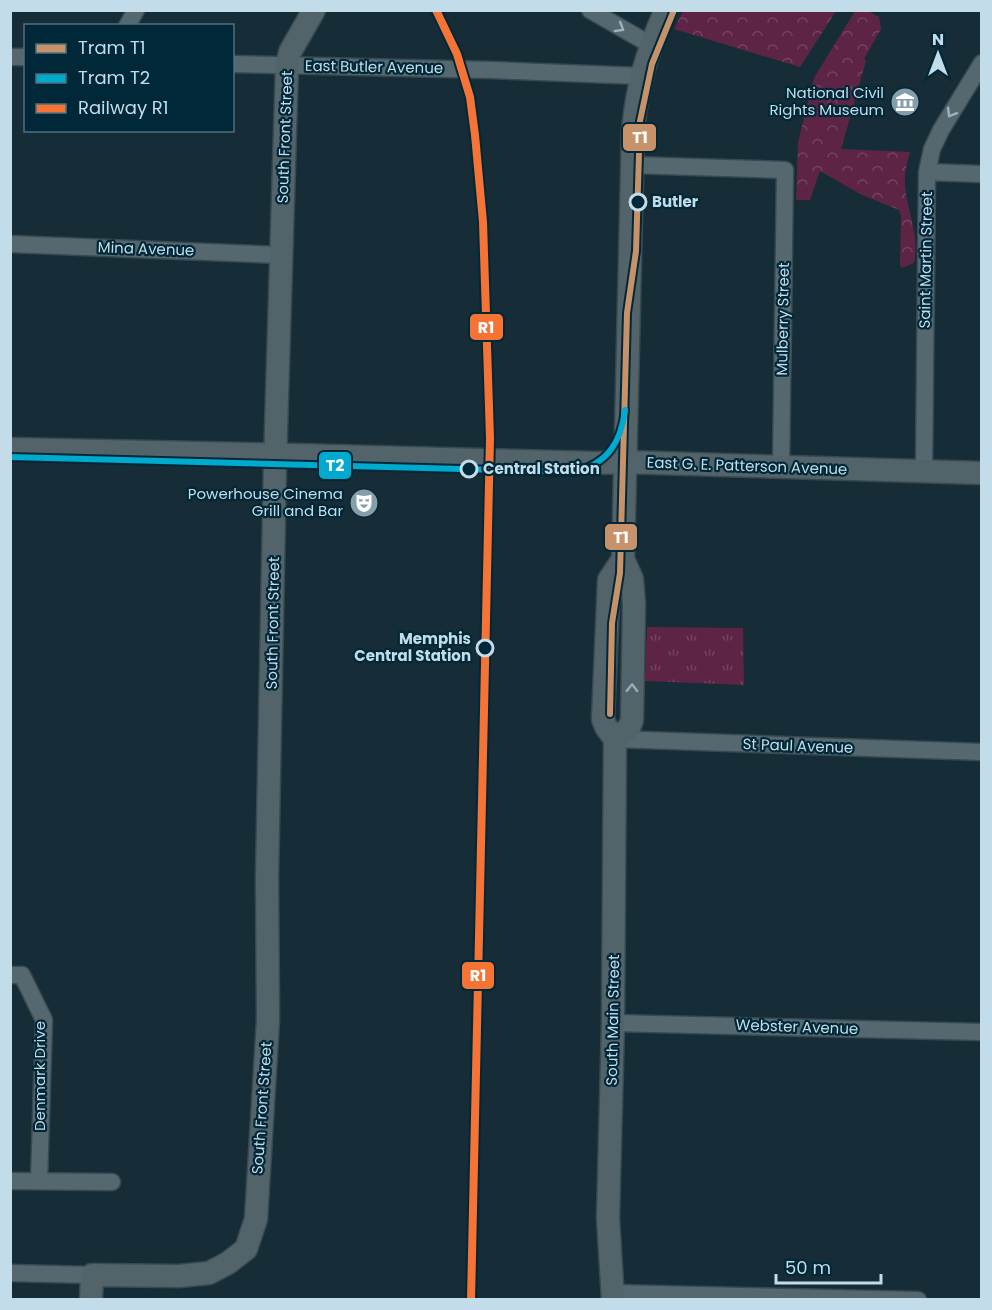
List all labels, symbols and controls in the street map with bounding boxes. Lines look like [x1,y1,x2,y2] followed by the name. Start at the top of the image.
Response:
[614,21,624,33] one-way arrow
[24,24,234,132] legend
[908,24,968,84] north arrow
[932,28,944,51] text: N
[78,35,145,60] text: Tram T1
[305,55,443,78] street label: East Butler Avenue
[78,65,150,90] text: Tram T2
[272,70,297,204] street label: South Front Street
[769,82,884,120] place label: National Civil Rights Museum
[889,86,921,118] museum icon: National Civil Rights Museum
[78,95,169,120] text: Railway R1
[947,107,959,117] one-way arrow
[622,123,657,152] line badge: T1
[632,126,648,149] text: T1
[652,191,699,212] place label: Butler
[914,191,937,329] street label: Saint Martin Street
[629,193,647,211] marker: Butler
[97,236,195,261] street label: Mina Avenue
[771,262,794,376] street label: Mulberry Street
[469,313,504,341] line badge: R1
[478,316,494,339] text: R1
[318,451,352,480] line badge: T2
[646,452,848,479] street label: East G. E. Patterson Avenue
[326,454,344,477] text: T2
[483,458,600,479] place label: Central Station
[460,460,478,478] marker: Central Station
[188,483,343,521] place label: Powerhouse Cinema Grill and Bar
[348,487,380,519] theatre icon: Powerhouse Cinema Grill and Bar
[604,523,638,551] line badge: T1
[613,526,629,549] text: T1
[261,556,284,690] street label: South Front Street
[354,628,471,666] place label: Memphis Central Station
[476,639,494,657] marker: Memphis Central Station
[626,684,639,693] one-way arrow
[742,733,854,758] street label: St Paul Avenue
[601,954,624,1086] street label: South Main Street
[461,961,495,990] line badge: R1
[470,964,486,987] text: R1
[735,1014,859,1039] street label: Webster Avenue
[29,1021,50,1131] street label: Denmark Drive
[246,1041,277,1175] street label: South Front Street
[776,1247,881,1285] scale bar
[785,1255,831,1280] text: 50 m

